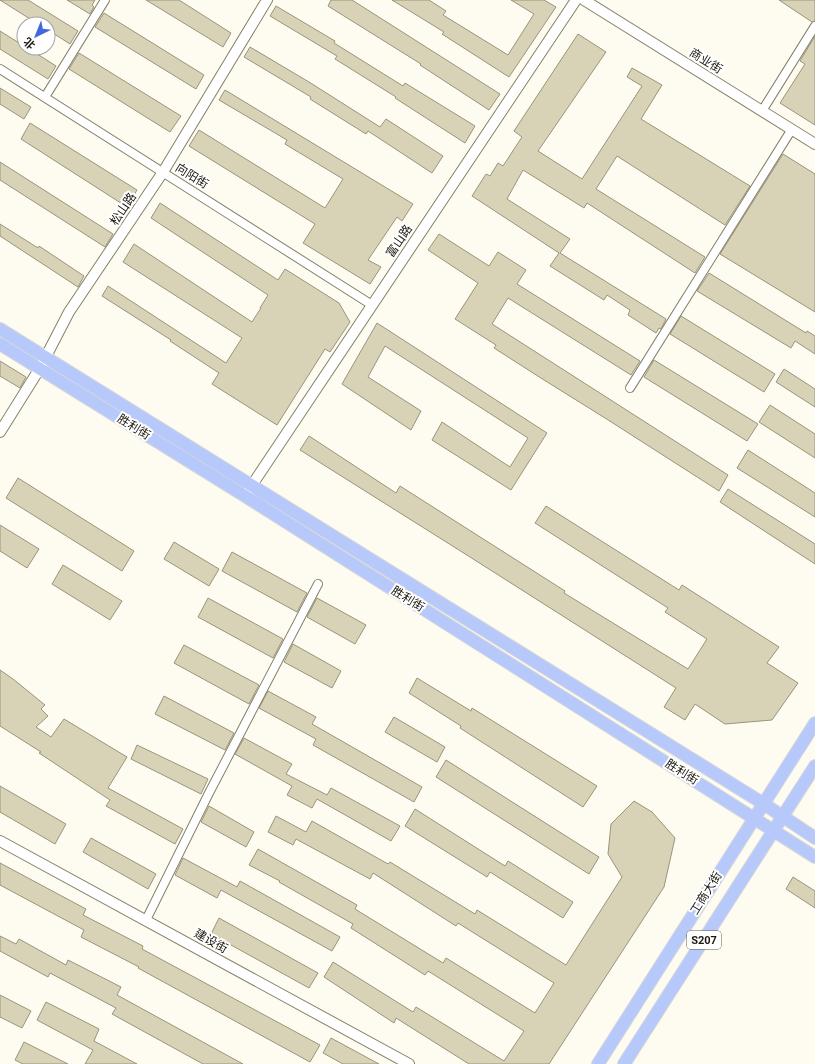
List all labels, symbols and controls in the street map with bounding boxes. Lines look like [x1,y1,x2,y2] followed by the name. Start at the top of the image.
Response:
[16,16,56,56] north arrow
[21,34,38,51] text: 北
[687,46,725,76] street label: 商业街
[173,161,211,191] street label: 向阳街
[107,190,139,228] street label: 松山路
[383,222,415,260] street label: 富山路
[115,412,153,442] street label: 胜利街
[389,584,427,614] street label: 胜利街
[663,757,701,787] street label: 胜利街
[687,869,725,917] street label: 工商大街
[192,926,230,956] street label: 建设街
[687,931,721,949] road number: S207

